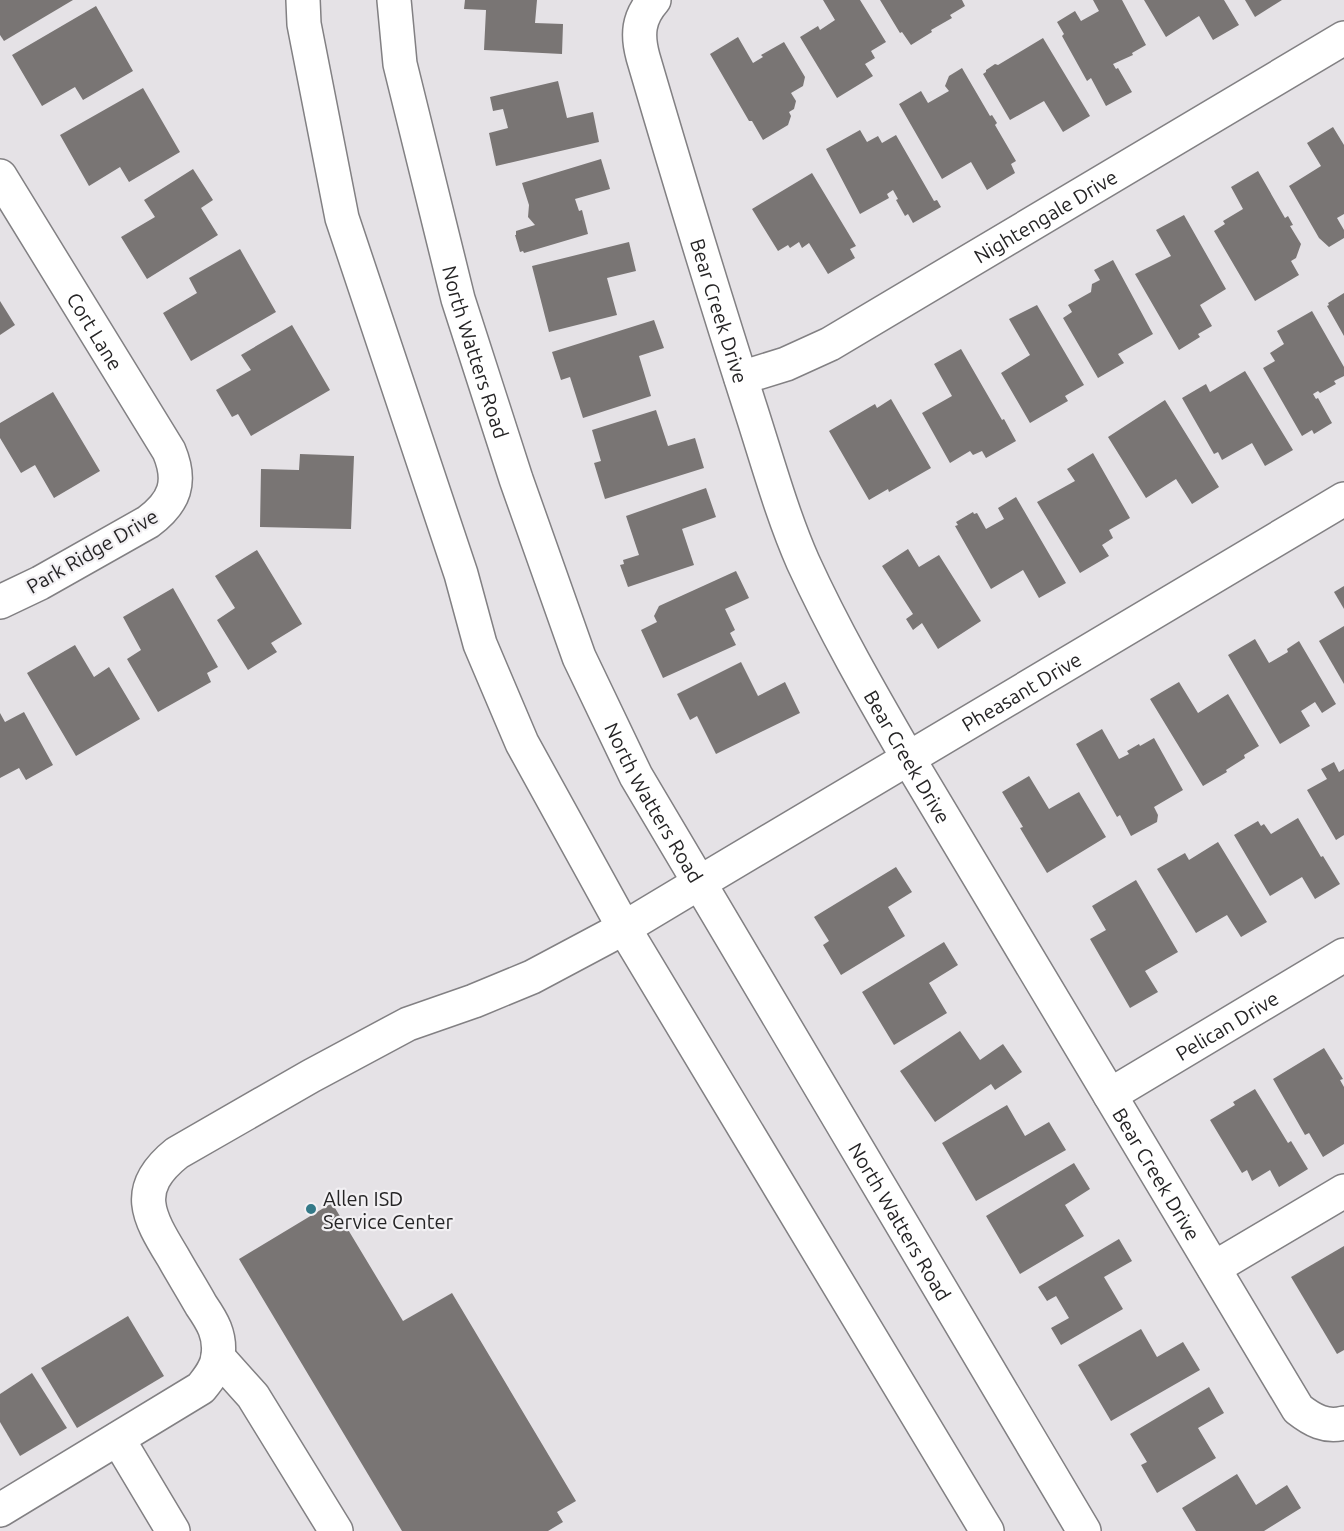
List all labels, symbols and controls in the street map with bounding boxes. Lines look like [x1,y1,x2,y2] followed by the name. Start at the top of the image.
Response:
[970,164,1121,267] street label: Nightengale Drive
[686,236,753,386] street label: Bear Creek Drive
[439,263,514,441] street label: North Watters Road
[63,288,128,374] street label: Cort Lane
[22,504,162,598] street label: Park Ridge Drive
[957,647,1085,736] street label: Pheasant Drive
[860,686,956,827] street label: Bear Creek Drive
[601,719,708,886] street label: North Watters Road
[1171,986,1282,1065] street label: Pelican Drive
[1109,1103,1206,1244] street label: Bear Creek Drive
[845,1138,956,1304] street label: North Watters Road
[323,1187,454,1233] place label: Allen ISD Service Center
[304,1202,318,1216] marker: Allen ISD Service Center

